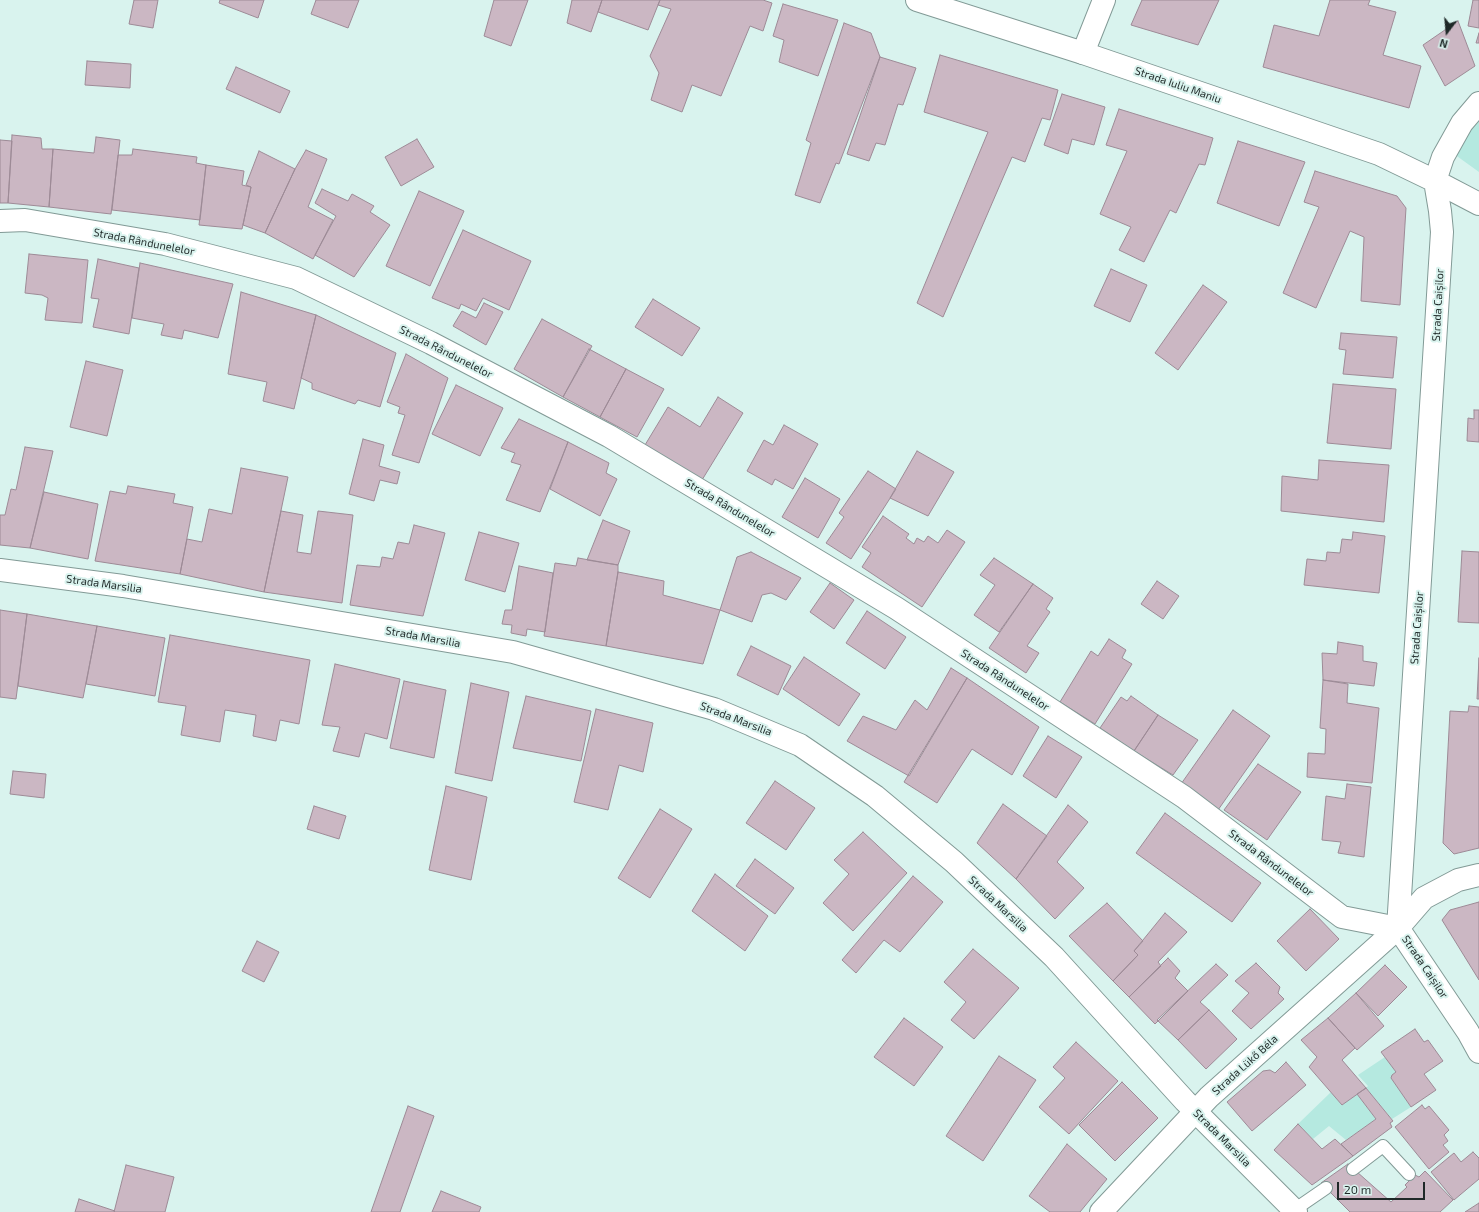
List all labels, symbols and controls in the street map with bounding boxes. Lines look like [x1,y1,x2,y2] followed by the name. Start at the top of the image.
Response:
[1427,12,1467,52] north arrow
[1438,37,1449,51] text: N
[1133,64,1223,106] street label: Strada Iuliu Maniu
[92,226,196,258] street label: Strada Rândunelelor
[1430,268,1446,342] street label: Strada Caișilor
[397,323,495,381] street label: Strada Rândunelelor
[683,476,777,540] street label: Strada Rândunelelor
[65,572,143,596] street label: Strada Marsilia
[1408,591,1426,665] street label: Strada Caișilor
[384,624,462,650] street label: Strada Marsilia
[958,646,1052,714] street label: Strada Rândunelelor
[698,699,774,739] street label: Strada Marsilia
[1226,827,1316,899] street label: Strada Rândunelelor
[966,873,1030,935] street label: Strada Marsilia
[1399,933,1451,1001] street label: Strada Caișilor
[1210,1032,1280,1098] street label: Strada Lükő Béla
[1190,1106,1254,1170] street label: Strada Marsilia
[1339,1174,1427,1200] scale bar
[1344,1182,1371,1196] text: 20 m

